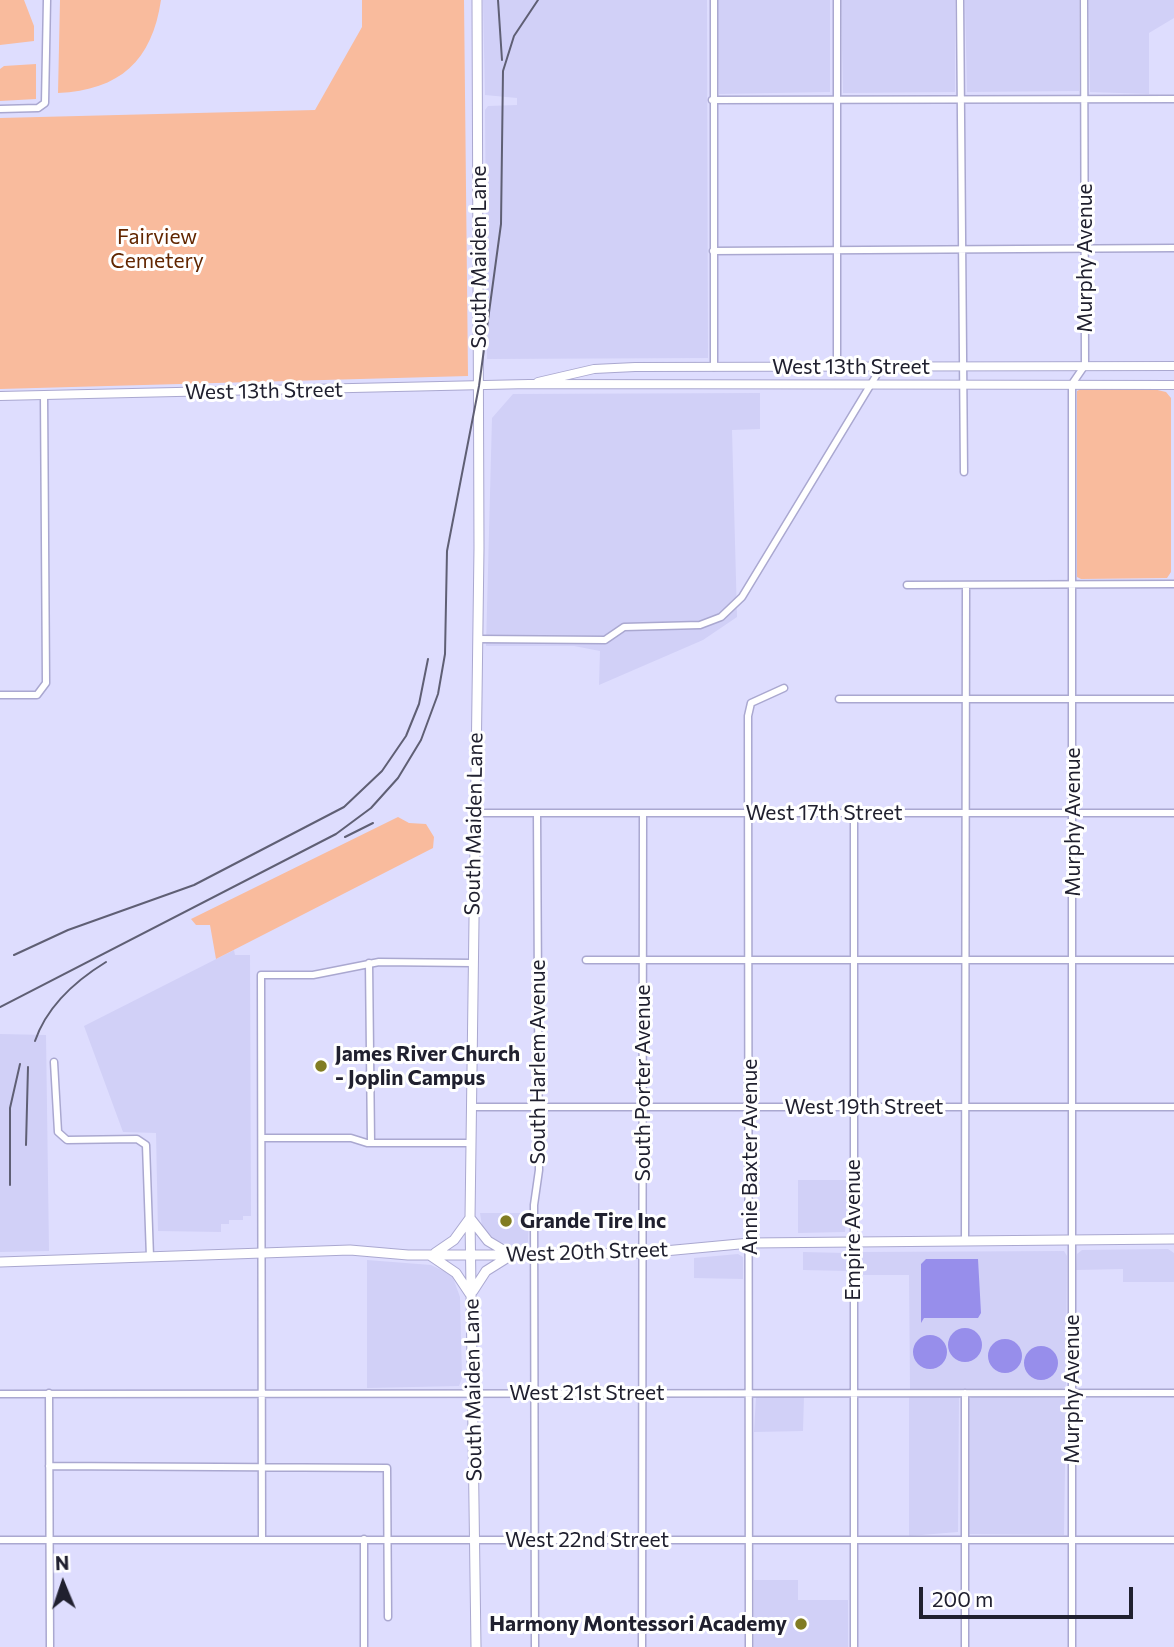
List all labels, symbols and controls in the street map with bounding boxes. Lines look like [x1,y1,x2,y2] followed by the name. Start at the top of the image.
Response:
[466,166,492,348] street label: South Maiden Lane
[1072,183,1098,333] street label: Murphy Avenue
[110,224,204,274] park label: Fairview Cemetery
[772,354,930,380] street label: West 13th Street
[185,377,343,405] street label: West 13th Street
[460,732,488,916] street label: South Maiden Lane
[1060,747,1086,897] street label: Murphy Avenue
[745,800,903,826] street label: West 17th Street
[525,959,551,1165] street label: South Harlem Avenue
[630,985,656,1181] street label: South Porter Avenue
[335,1041,520,1091] place label: James River Church - Joplin Campus
[313,1058,329,1074] marker: James River Church - Joplin Campus
[737,1059,763,1255] street label: Annie Baxter Avenue
[785,1094,943,1120] street label: West 19th Street
[840,1159,866,1301] street label: Empire Avenue
[520,1208,666,1234] place label: Grande Tire Inc
[498,1213,514,1229] marker: Grande Tire Inc
[505,1237,669,1267] street label: West 20th Street
[459,1298,487,1482] street label: South Maiden Lane
[1059,1314,1085,1464] street label: Murphy Avenue
[509,1380,665,1406] street label: West 21st Street
[505,1527,669,1553] street label: West 22nd Street
[28,1549,98,1619] north arrow
[55,1551,70,1574] text: N
[922,1574,1136,1618] scale bar
[932,1586,993,1611] text: 200 m
[489,1611,787,1637] place label: Harmony Montessori Academy
[793,1616,809,1632] marker: Harmony Montessori Academy

